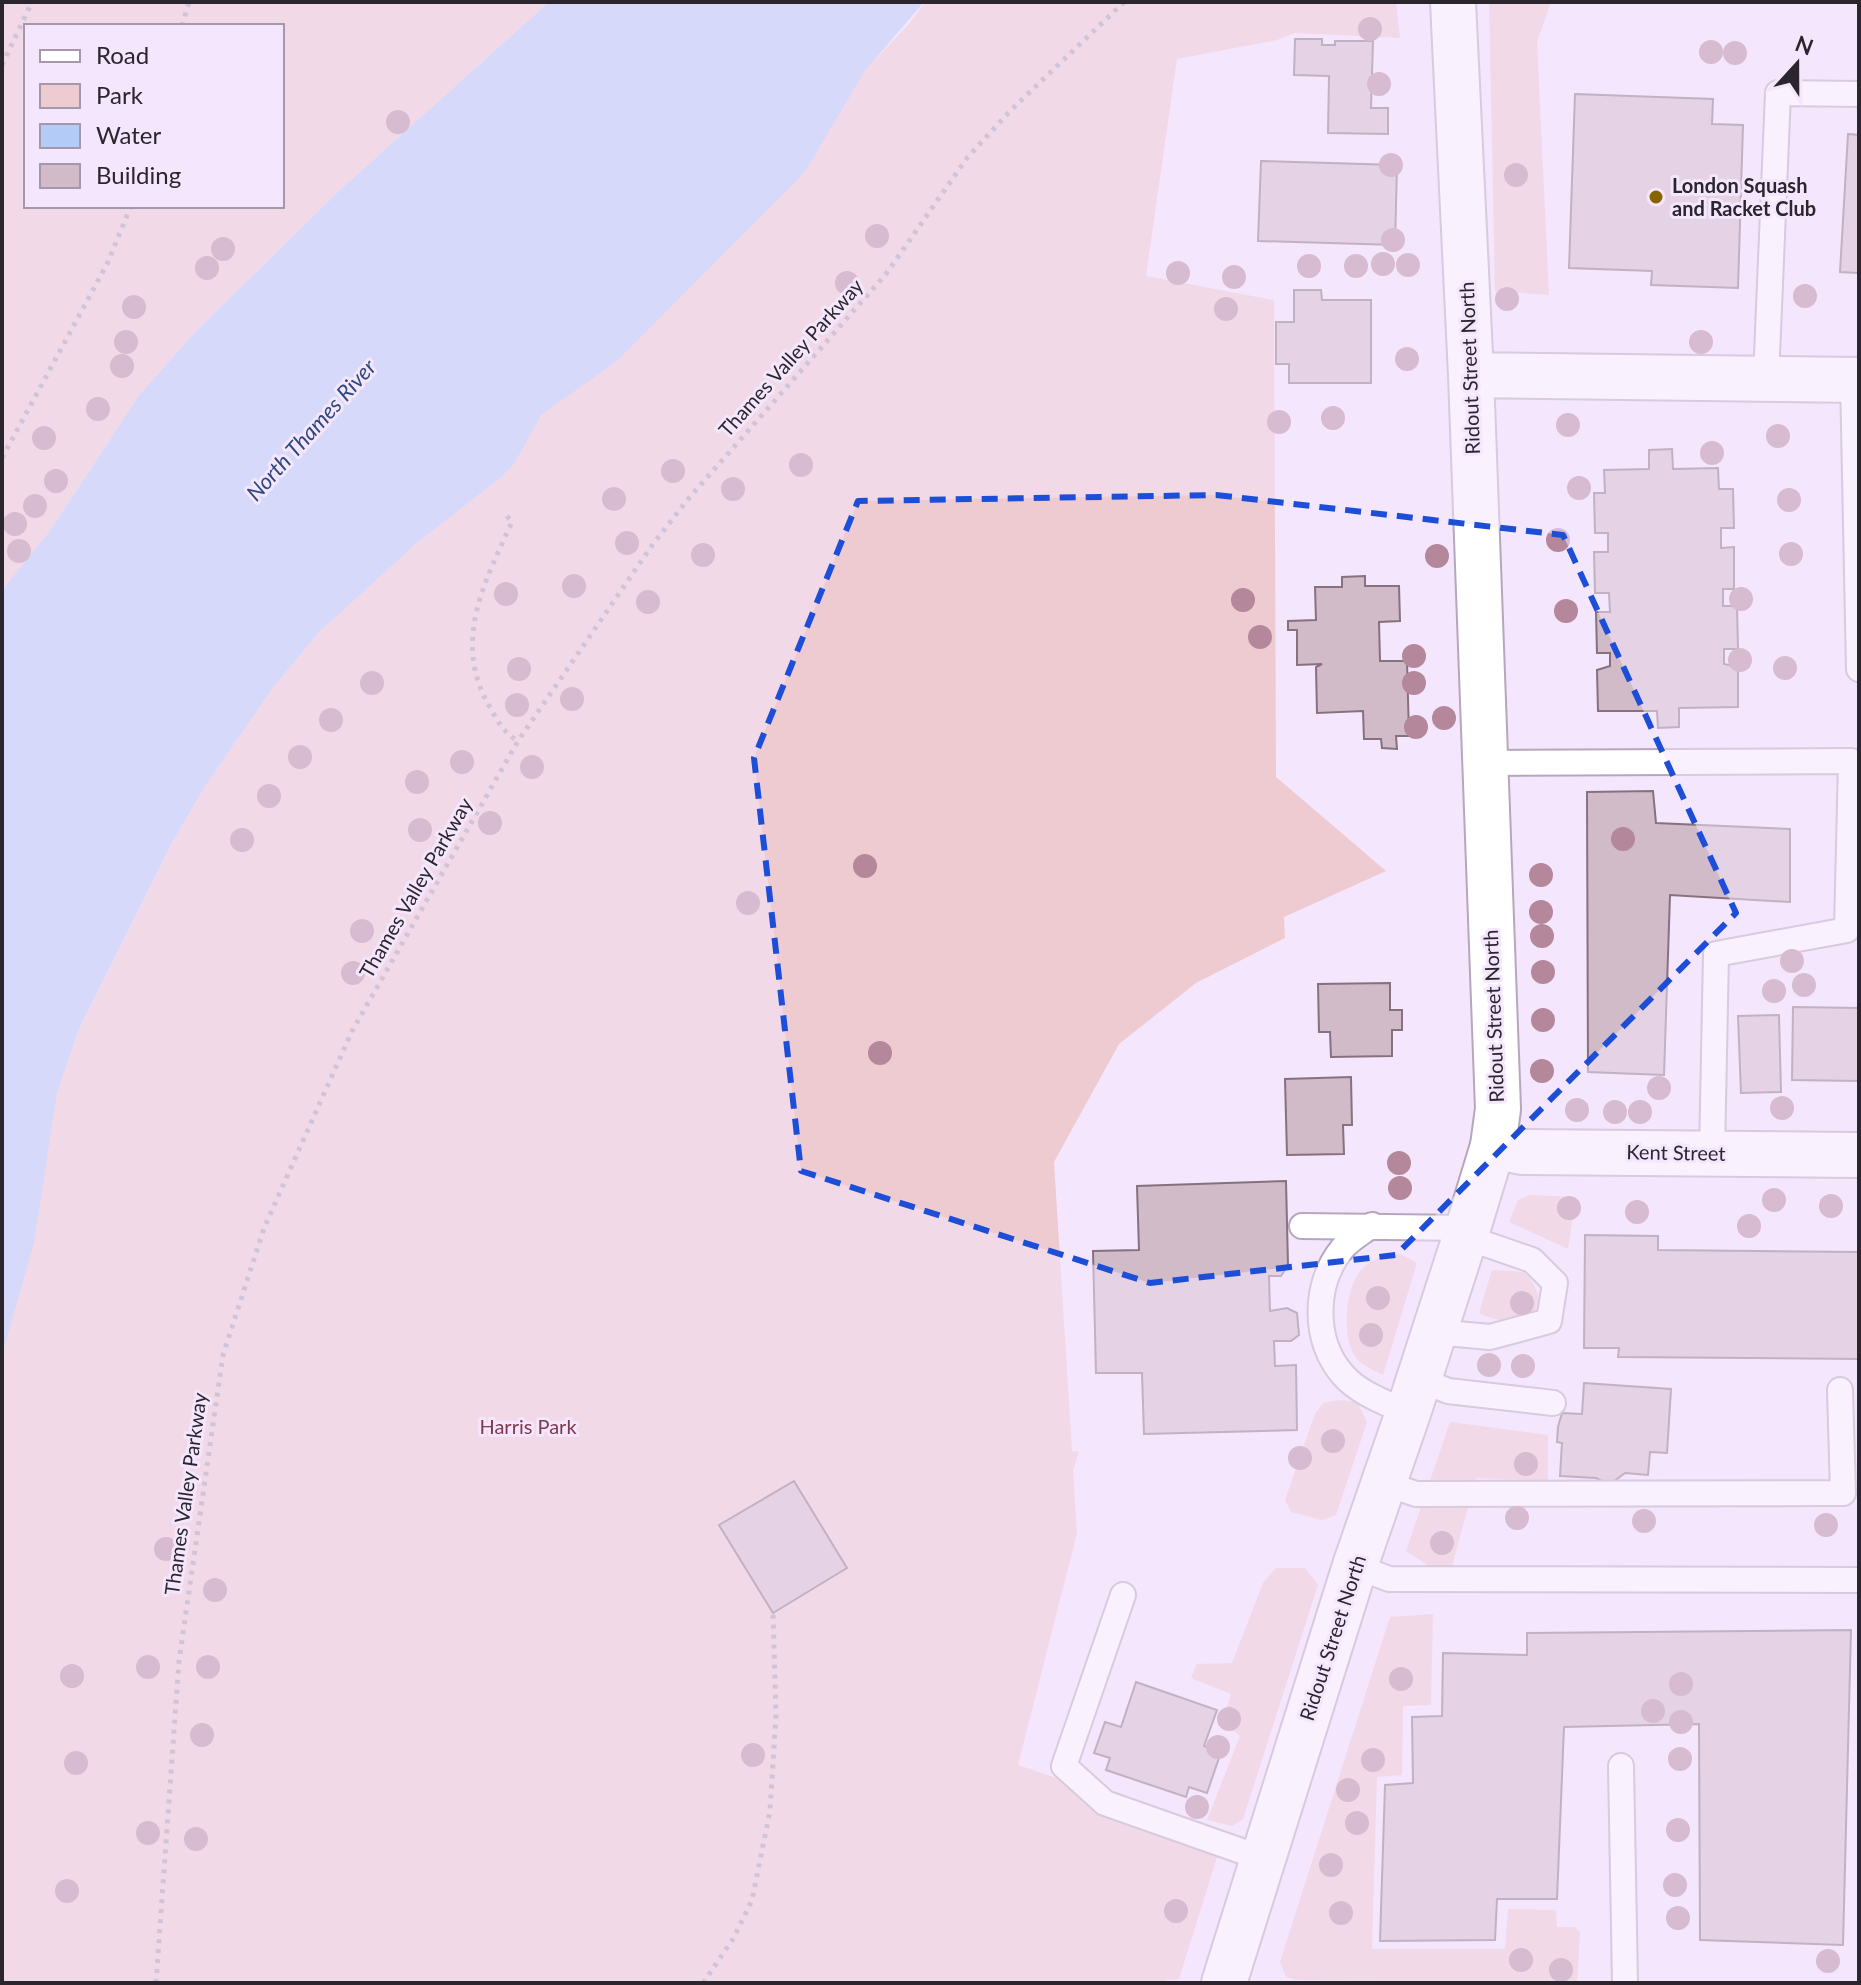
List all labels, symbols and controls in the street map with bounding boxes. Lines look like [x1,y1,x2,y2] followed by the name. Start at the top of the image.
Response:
[24,24,284,208] legend
[1757,24,1837,104] north arrow
[1792,29,1817,61] text: N
[96,40,149,69] text: Road
[96,80,144,109] text: Park
[96,120,161,149] text: Water
[96,160,181,189] text: Building
[1672,173,1816,220] place label: London Squash and Racket Club
[1647,188,1665,206] marker: London Squash and Racket Club
[713,273,868,441] street label: Thames Valley Parkway
[1454,281,1484,455] street label: Ridout Street North
[240,353,381,506] water label: North Thames River
[354,792,477,982] street label: Thames Valley Parkway
[1478,929,1508,1103] street label: Ridout Street North
[1626,1139,1726,1165] street label: Kent Street
[159,1390,211,1597] street label: Thames Valley Parkway
[479,1414,577,1438] park label: Harris Park
[1294,1552,1370,1724] street label: Ridout Street North

